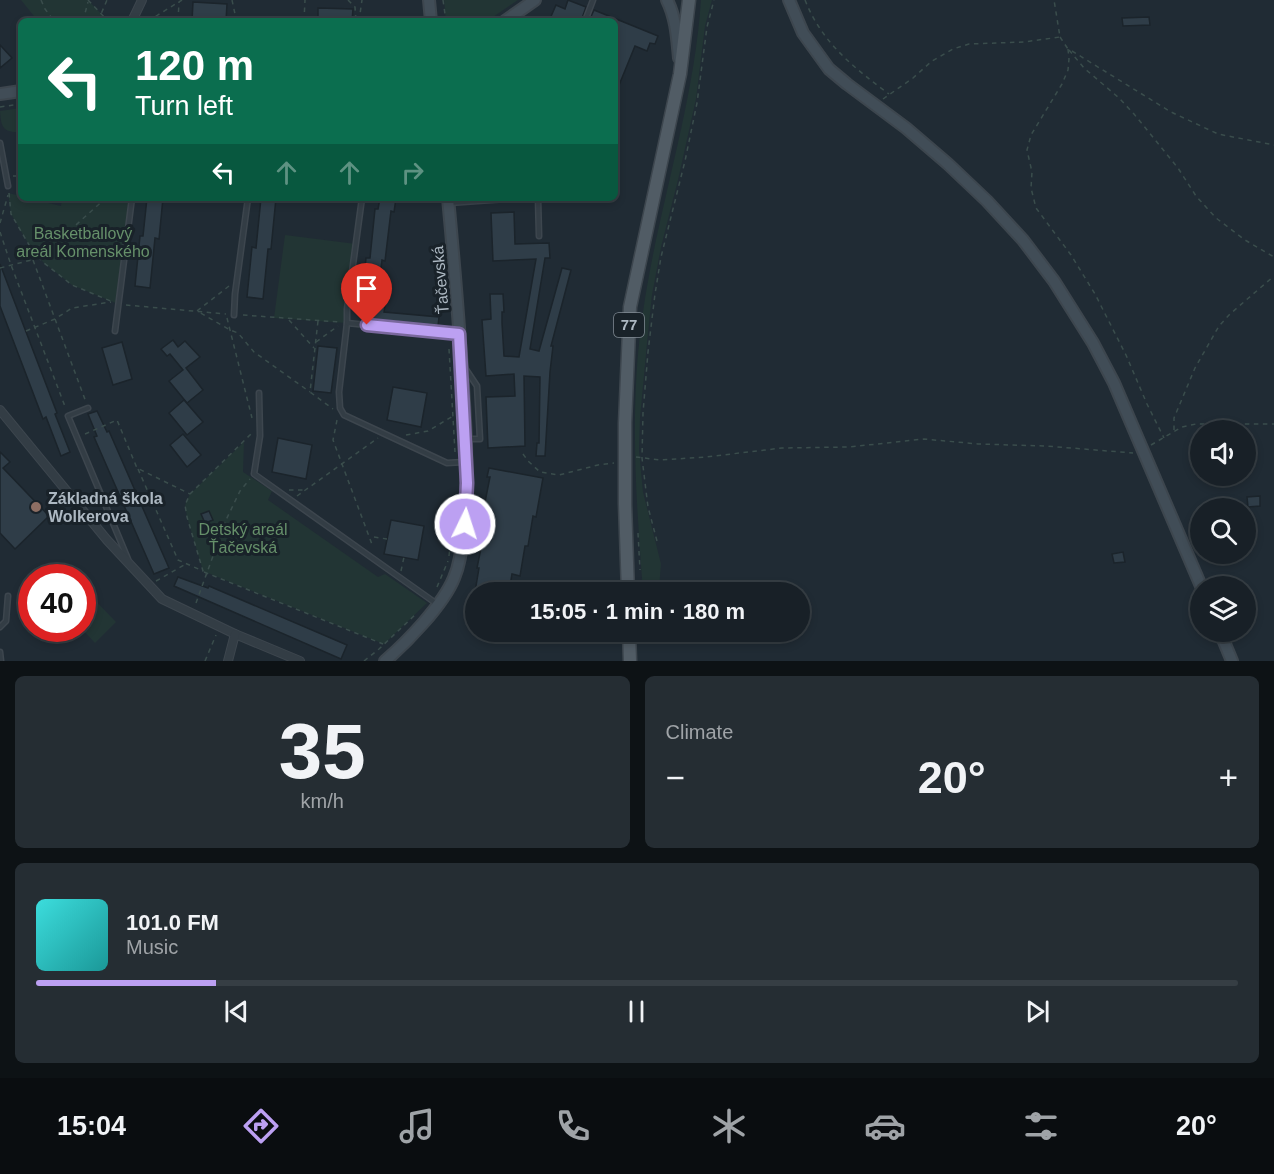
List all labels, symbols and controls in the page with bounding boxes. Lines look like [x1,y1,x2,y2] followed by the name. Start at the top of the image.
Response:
[36,42,114,120] icon: left
[135,42,254,89] text: 120 m
[135,91,233,121] text: Turn left
[207,156,240,189] icon: left
[270,156,303,189] icon: ahead
[333,156,366,189] icon: ahead
[396,156,429,189] icon: right
[16,225,150,260] park label: Basketballový areál Komenského
[428,245,452,315] street label: Ťačevská
[341,263,392,325] pin
[350,272,383,305] icon: arrive
[614,313,644,337] road number: 77
[1190,420,1256,642] map controls
[1190,420,1256,486] button: sound
[48,490,163,525] place label: Základná škola Wolkerova
[433,492,497,556] position arrow
[1190,498,1256,564] button: search
[29,500,43,514] marker: Základná škola Wolkerova
[199,521,287,556] park label: Detský areál Ťačevská
[18,564,96,642] speed limit sign: 40
[1190,576,1256,642] button: layers
[530,599,745,624] text: 15:05 · 1 min · 180 m
[279,707,366,795] text: 35
[666,721,733,743] text: Climate
[918,752,986,803] text: 20°
[666,759,685,796] text: −
[1219,759,1238,796] text: +
[301,790,344,812] text: km/h
[126,910,219,935] text: 101.0 FM
[126,936,178,958] text: Music
[220,995,253,1028] icon: previous
[620,995,653,1028] icon: pause
[1021,995,1054,1028] icon: next
[240,1105,282,1147] icon: directions
[396,1105,438,1147] icon: music
[552,1105,594,1147] icon: phone
[708,1105,750,1147] icon: climate
[864,1105,906,1147] icon: car
[1020,1105,1062,1147] icon: filters
[57,1111,126,1141] text: 15:04
[1176,1111,1217,1141] text: 20°

